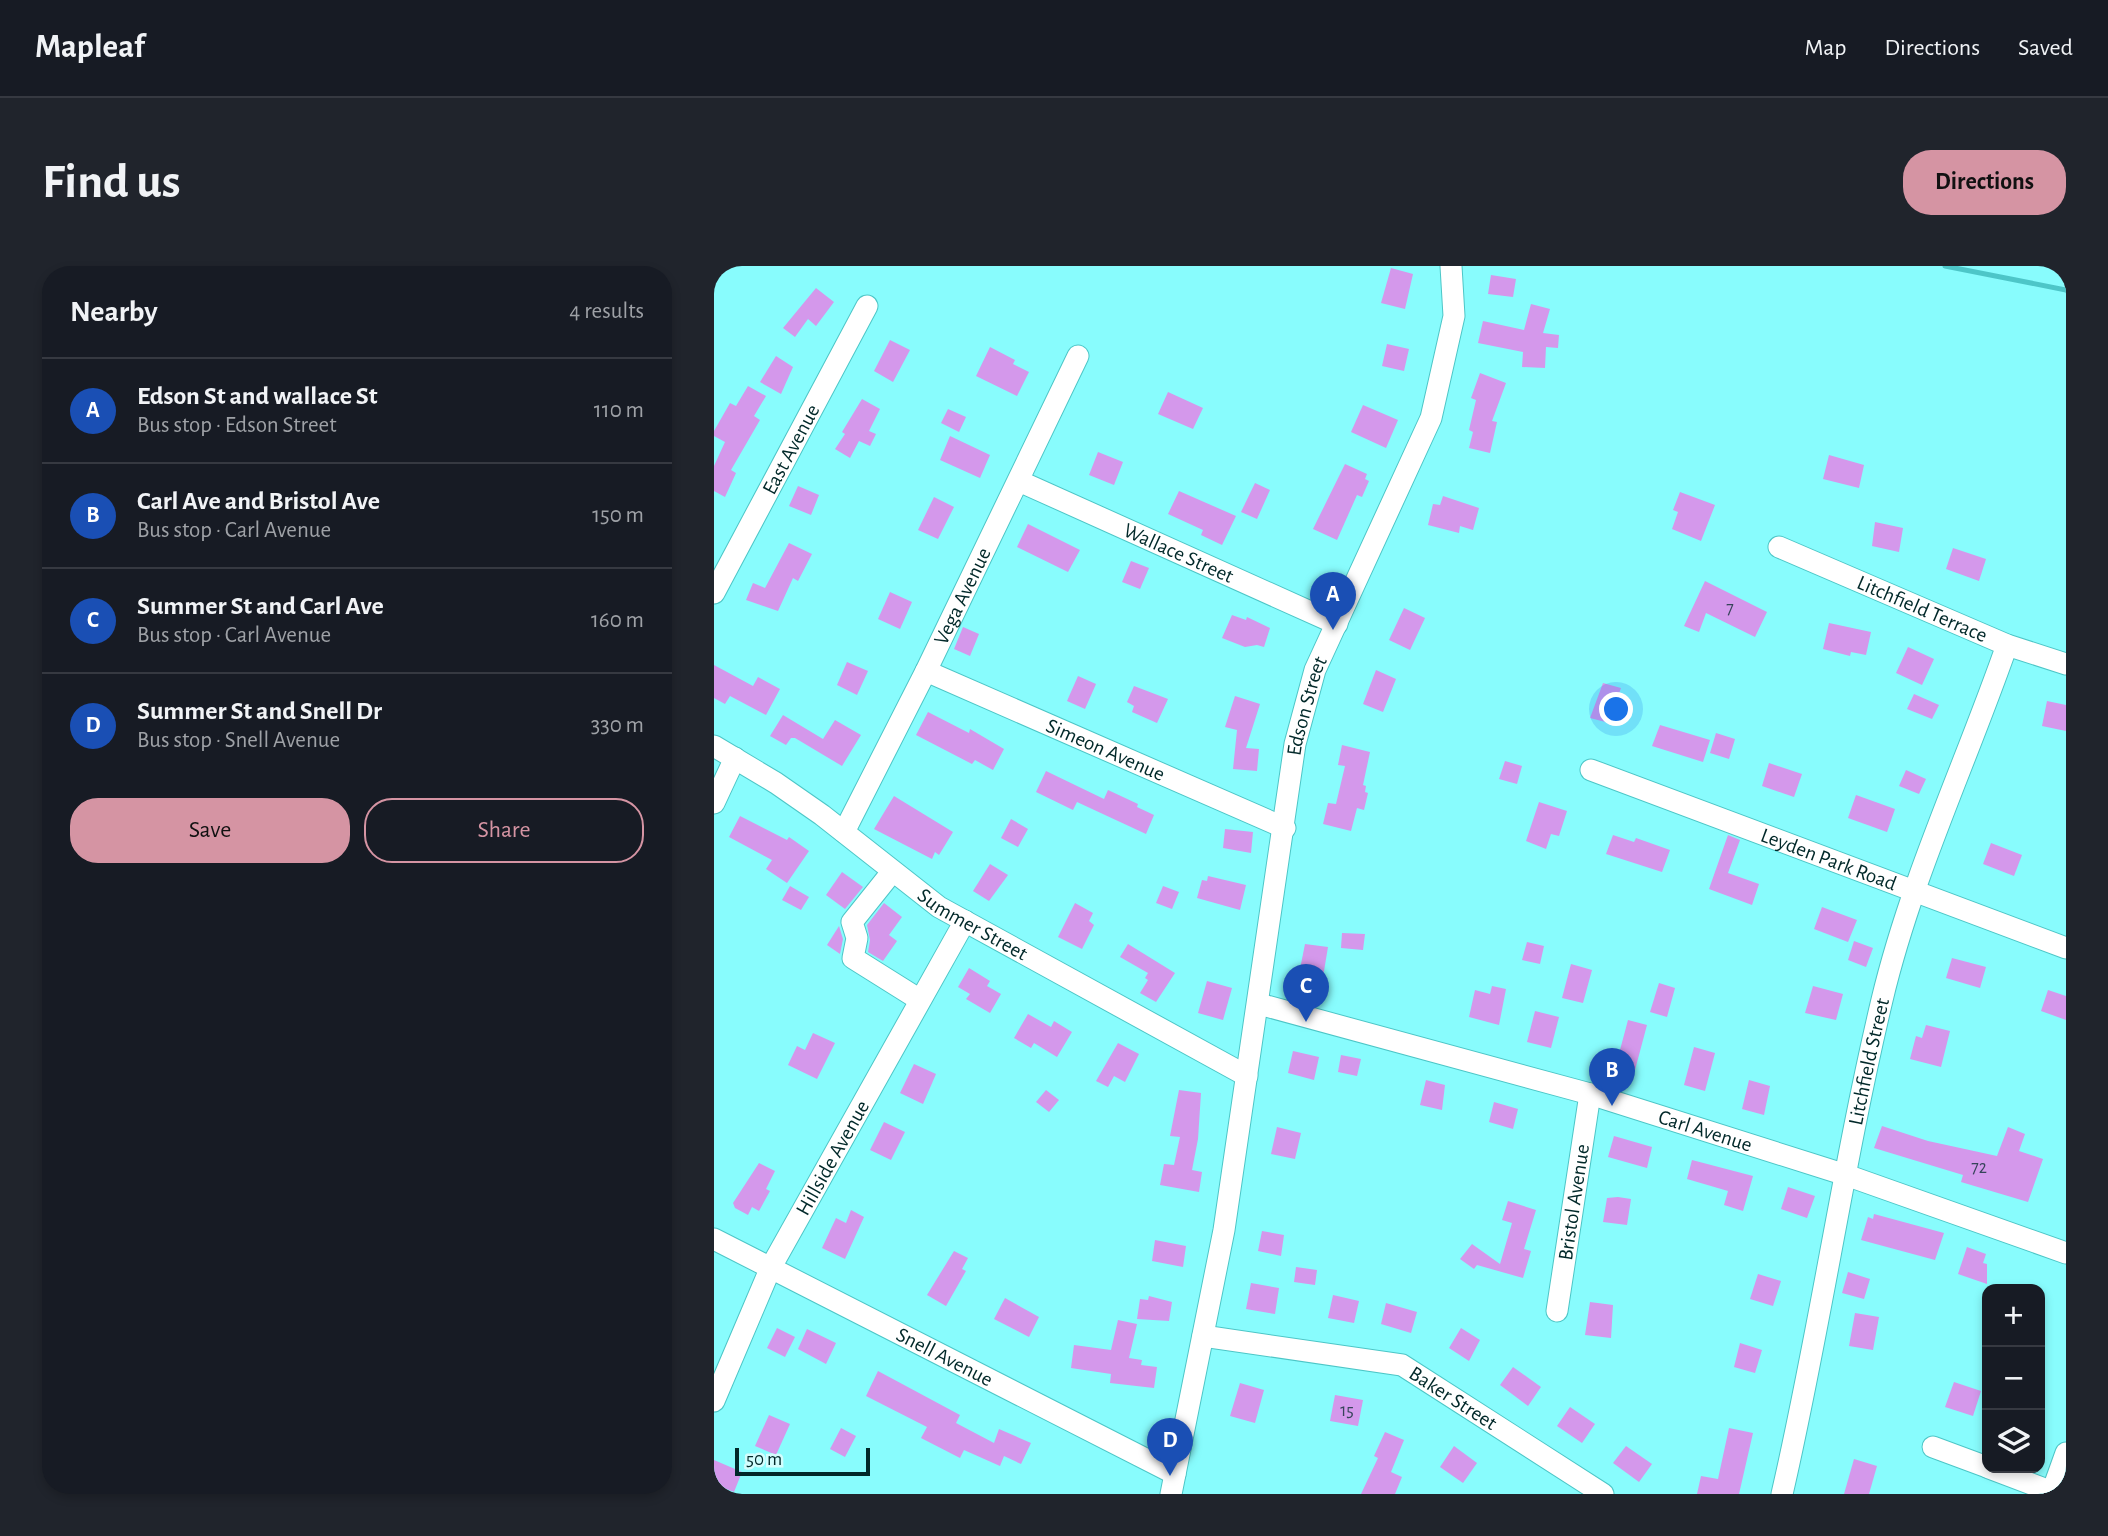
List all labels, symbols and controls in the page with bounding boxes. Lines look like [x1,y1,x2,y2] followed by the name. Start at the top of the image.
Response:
[35,31,145,64] text: Mapleaf
[1804,36,1846,60] text: Map
[1884,36,1980,60] text: Directions
[2018,36,2073,60] text: Saved
[1903,150,2066,215] button: Directions
[42,158,181,207] text: Find us
[70,297,158,327] text: Nearby
[569,300,644,323] text: 4 results
[137,383,378,409] text: Edson St and wallace St
[86,399,100,422] text: A
[594,399,644,422] text: 110 m
[758,401,823,498] street label: East Avenue
[137,414,337,437] text: Bus stop · Edson Street
[137,488,380,514] text: Carl Ave and Bristol Ave
[86,504,100,527] text: B
[592,504,644,527] text: 150 m
[137,519,331,542] text: Bus stop · Carl Avenue
[1120,519,1237,587] street label: Wallace Street
[930,544,994,648] street label: Vega Avenue
[1854,571,1990,646] street label: Litchfield Terrace
[1310,572,1356,630] pin: A
[137,593,384,619] text: Summer St and Carl Ave
[1726,600,1734,618] house number: 7
[87,609,99,632] text: C
[591,609,644,632] text: 160 m
[137,624,331,647] text: Bus stop · Carl Avenue
[1283,653,1331,757] street label: Edson Street
[1599,692,1633,726] your location
[137,698,382,724] text: Summer St and Snell Dr
[85,714,101,737] text: D
[591,714,644,737] text: 330 m
[1043,714,1168,785] street label: Simeon Avenue
[137,729,340,752] text: Bus stop · Snell Avenue
[70,798,350,863] button: Save
[364,798,644,863] button: Share
[1758,824,1900,894] street label: Leyden Park Road
[914,884,1032,964] street label: Summer Street
[1283,964,1329,1022] pin: C
[1845,996,1893,1127] street label: Litchfield Street
[1589,1048,1635,1106] pin: B
[792,1097,873,1219] street label: Hillside Avenue
[1656,1106,1755,1155] street label: Carl Avenue
[1554,1143,1593,1262] street label: Bristol Avenue
[1971,1159,1987,1177] house number: 72
[1982,1284,2045,1473] map controls
[1982,1284,2045,1347] button: +
[893,1323,996,1390] street label: Snell Avenue
[1982,1347,2045,1410] button: −
[1406,1362,1501,1434] street label: Baker Street
[1340,1402,1354,1420] house number: 15
[1982,1410,2045,1473] button: layers
[1147,1418,1193,1476] pin: D
[735,1445,870,1477] scale bar
[746,1450,782,1469] text: 50 m

